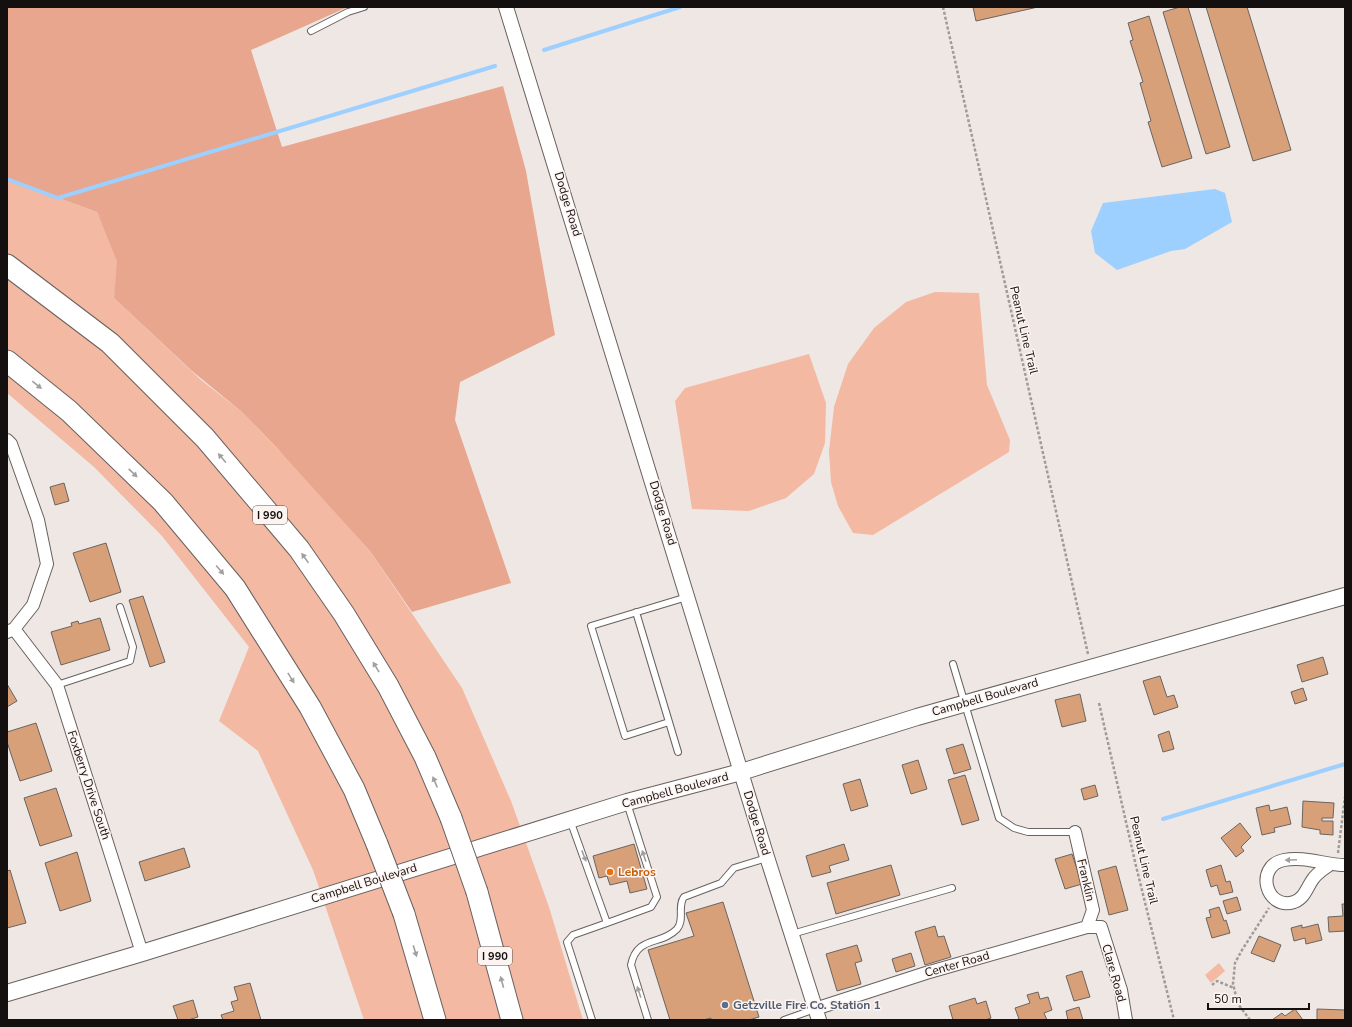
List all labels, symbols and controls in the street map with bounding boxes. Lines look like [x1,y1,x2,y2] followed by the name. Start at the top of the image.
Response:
[551,170,585,238] street label: Dodge Road
[1006,284,1042,376] street label: Peanut Line Trail
[32,381,43,390] one-way arrow
[217,452,226,463] one-way arrow
[128,468,138,478] one-way arrow
[646,479,680,547] street label: Dodge Road
[253,506,287,524] road number: I 990
[301,552,309,563] one-way arrow
[215,564,224,575] one-way arrow
[372,661,379,673] one-way arrow
[288,672,295,684] one-way arrow
[930,674,1040,720] street label: Campbell Boulevard
[64,728,114,842] street label: Foxberry Drive South
[620,768,730,812] street label: Campbell Boulevard
[432,776,439,788] one-way arrow
[740,789,774,857] street label: Dodge Road
[1126,814,1162,906] street label: Peanut Line Trail
[641,849,647,861] one-way arrow
[581,851,587,863] one-way arrow
[1073,857,1099,903] street label: Franklin
[1284,857,1297,863] one-way arrow
[309,859,419,907] street label: Campbell Boulevard
[618,864,656,880] place label: Lebros
[605,867,615,877] marker: Lebros
[1098,942,1130,1004] street label: Clare Road
[412,946,418,958] one-way arrow
[478,947,512,965] road number: I 990
[923,947,991,981] street label: Center Road
[499,976,505,988] one-way arrow
[1208,985,1309,1011] scale bar
[636,986,642,998] one-way arrow
[1214,991,1242,1007] text: 50 m
[733,997,881,1013] place label: Getzville Fire Co. Station 1
[720,1000,730,1010] marker: Getzville Fire Co. Station 1

